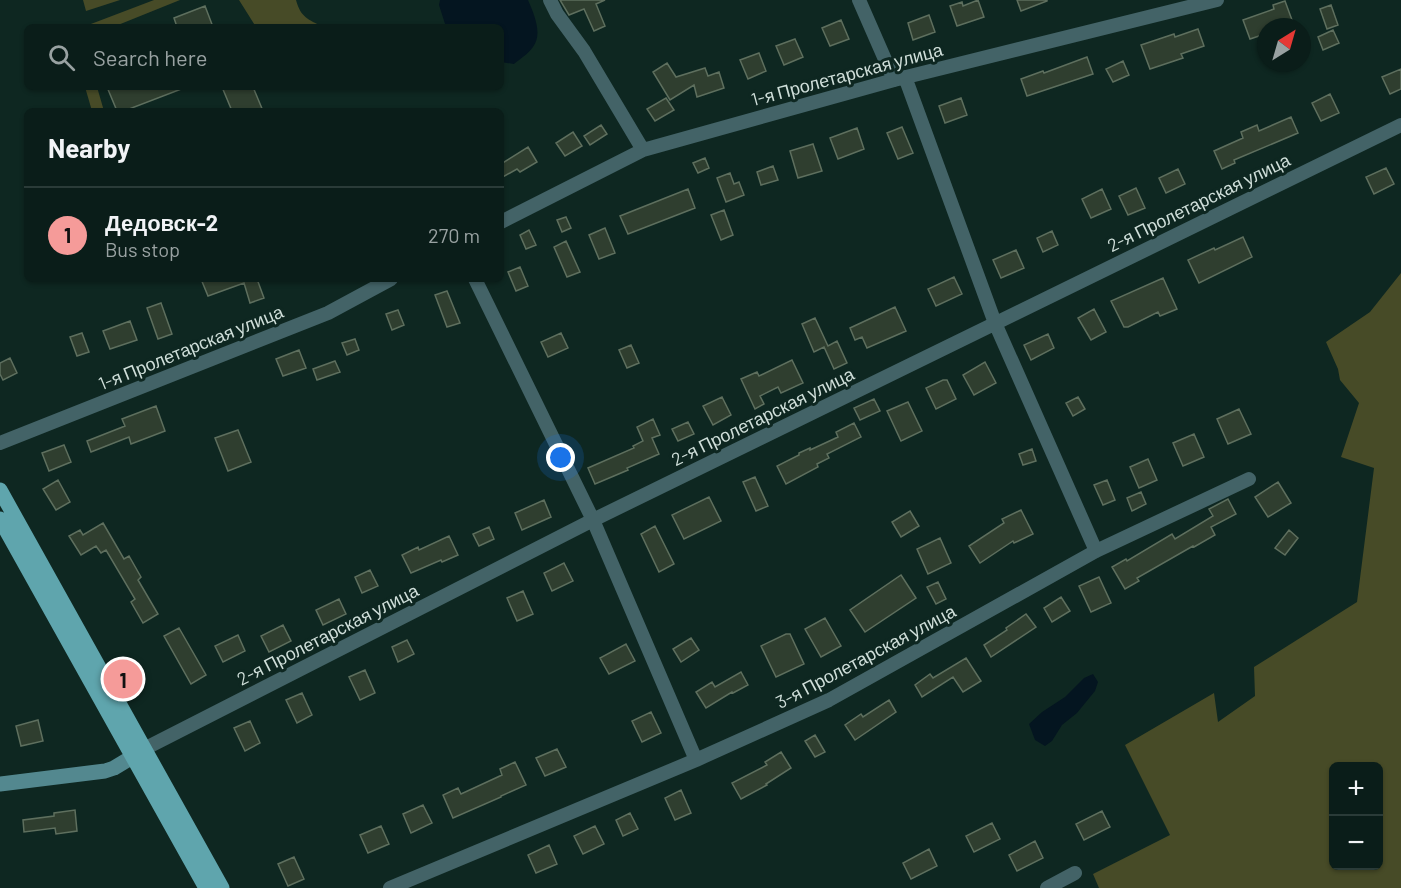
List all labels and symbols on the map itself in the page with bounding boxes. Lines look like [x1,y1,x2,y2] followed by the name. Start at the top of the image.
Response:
[1257,18,1311,72] north arrow
[749,38,946,110] street label: 1-я Пролетарская улица
[1104,148,1294,256] street label: 2-я Пролетарская улица
[95,300,287,394] street label: 1-я Пролетарская улица
[668,362,858,470] street label: 2-я Пролетарская улица
[546,443,575,472] your location
[233,578,423,689] street label: 2-я Пролетарская улица
[772,599,960,713] street label: 3-я Пролетарская улица
[104,656,142,702] pin: 1

